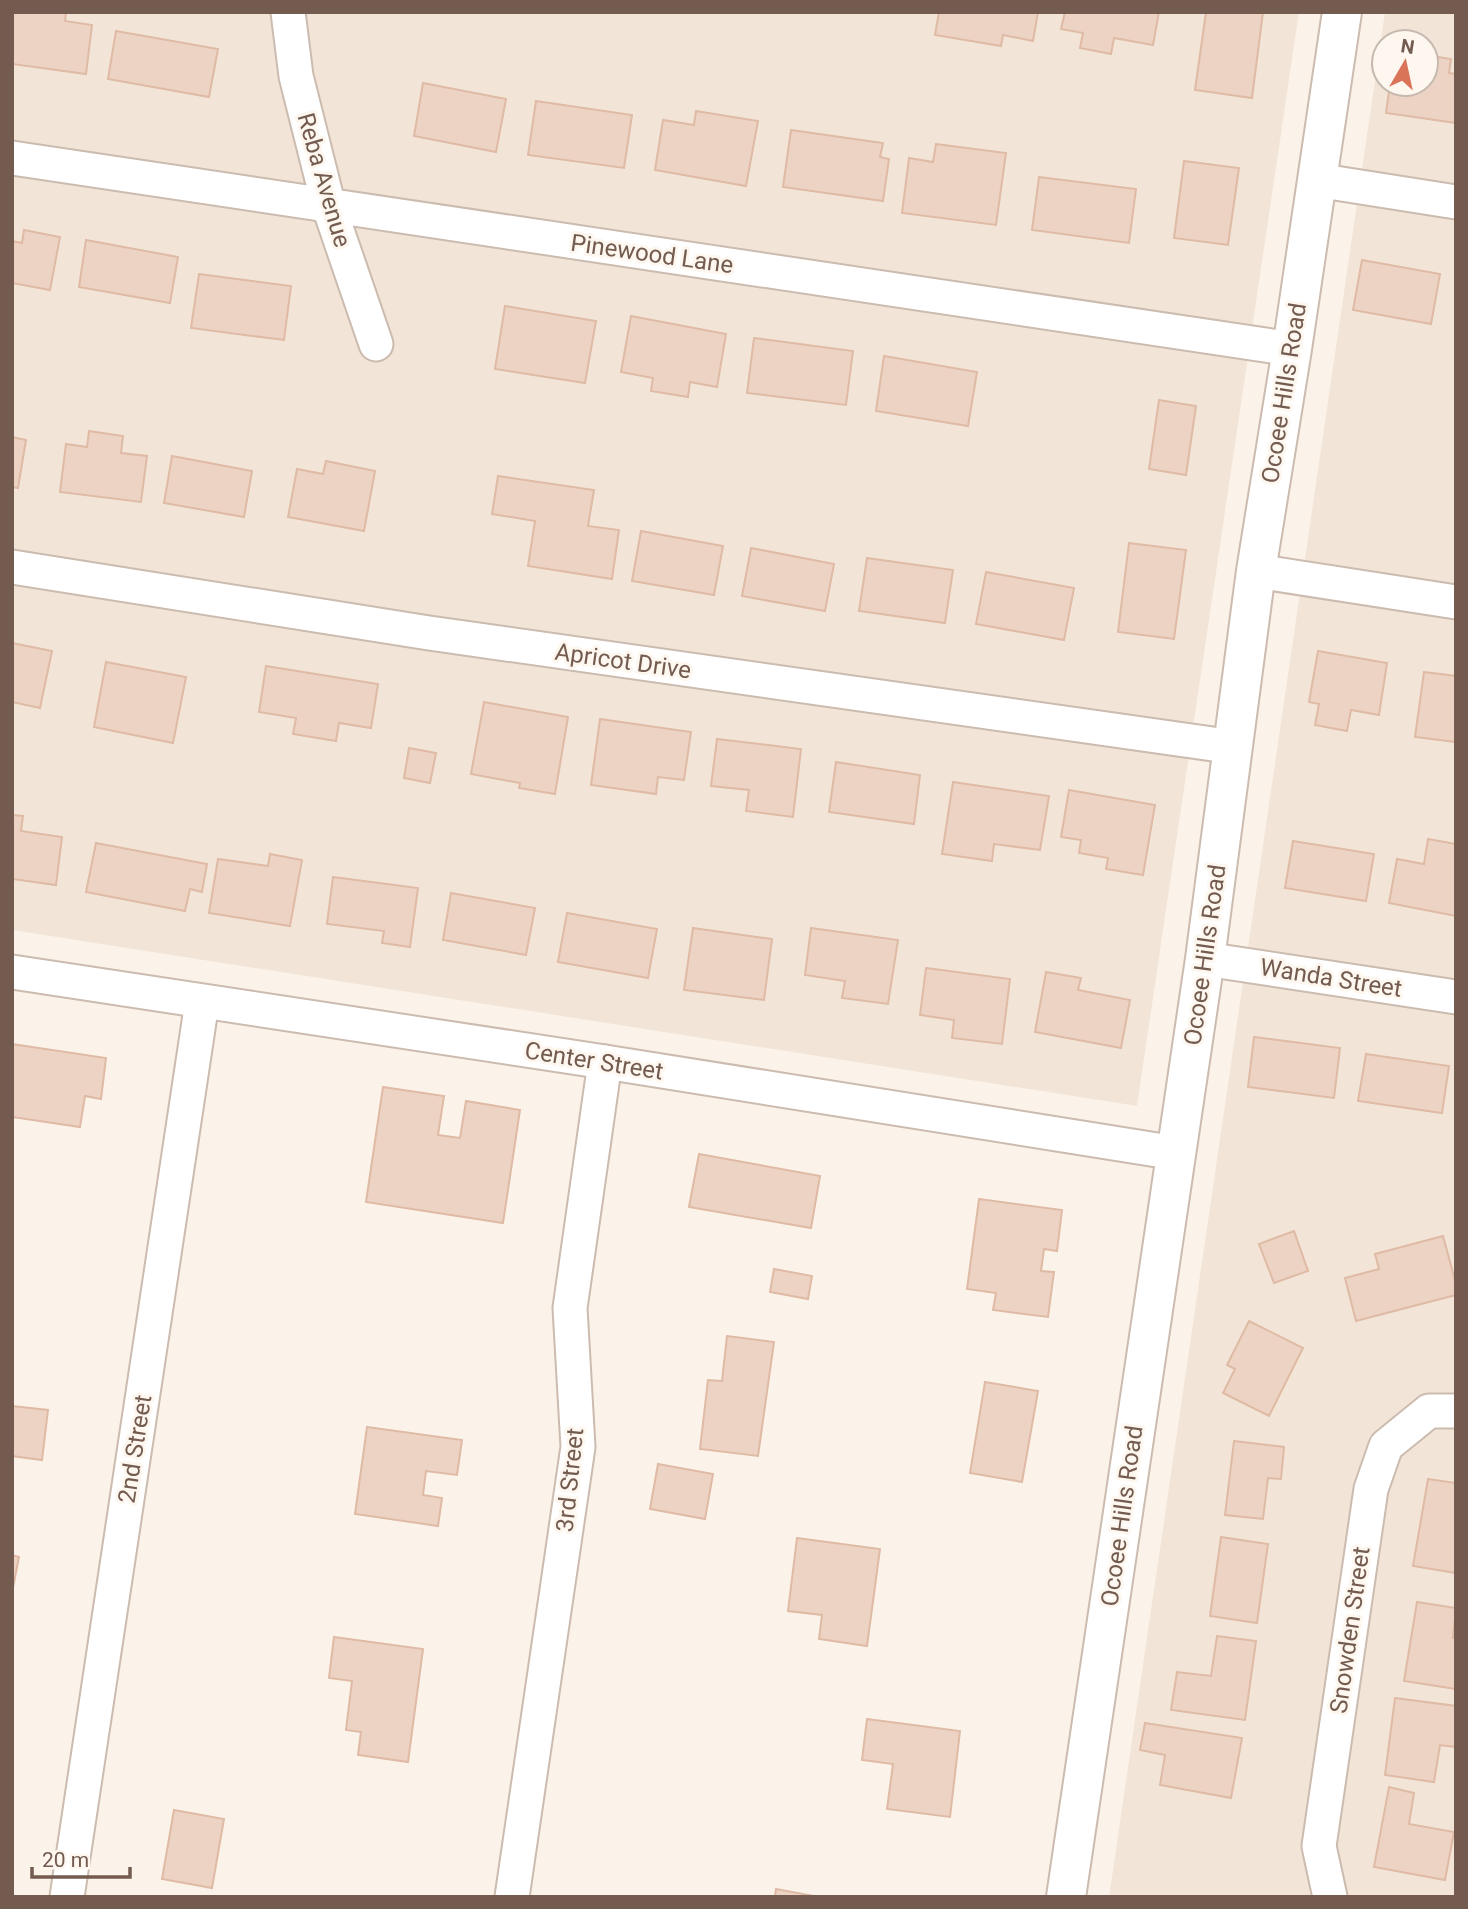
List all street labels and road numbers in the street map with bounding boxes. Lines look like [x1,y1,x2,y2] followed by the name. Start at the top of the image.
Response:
[291,110,357,250] street label: Reba Avenue
[569,229,735,279] street label: Pinewood Lane
[1256,301,1312,485] street label: Ocoee Hills Road
[553,638,693,684] street label: Apricot Drive
[1178,863,1232,1047] street label: Ocoee Hills Road
[1258,953,1404,1003] street label: Wanda Street
[523,1036,665,1086] street label: Center Street
[113,1393,157,1505] street label: 2nd Street
[1095,1424,1149,1608] street label: Ocoee Hills Road
[551,1427,589,1533] street label: 3rd Street
[1324,1545,1376,1715] street label: Snowden Street

